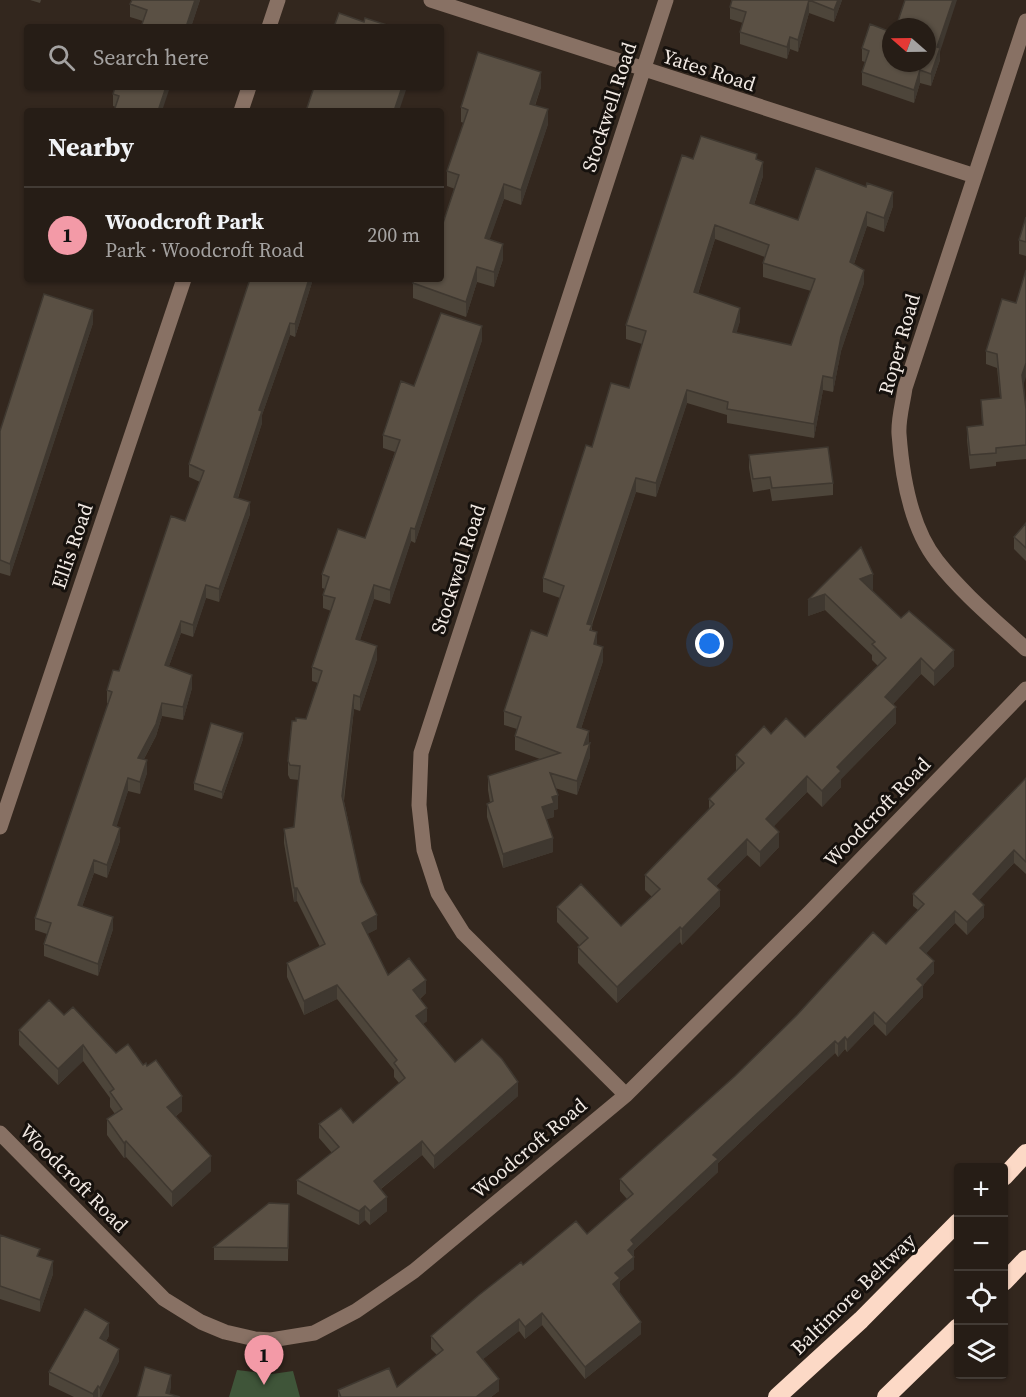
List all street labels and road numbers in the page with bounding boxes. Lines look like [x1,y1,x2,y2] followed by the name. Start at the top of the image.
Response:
[575,38,643,175] street label: Stockwell Road
[659,42,760,98] street label: Yates Road
[871,290,927,398] street label: Roper Road
[44,499,100,592] street label: Ellis Road
[424,500,492,637] street label: Stockwell Road
[817,750,937,873] street label: Woodcroft Road
[465,1091,593,1205] street label: Woodcroft Road
[14,1118,135,1239] street label: Woodcroft Road
[784,1227,922,1361] street label: Baltimore Beltway

